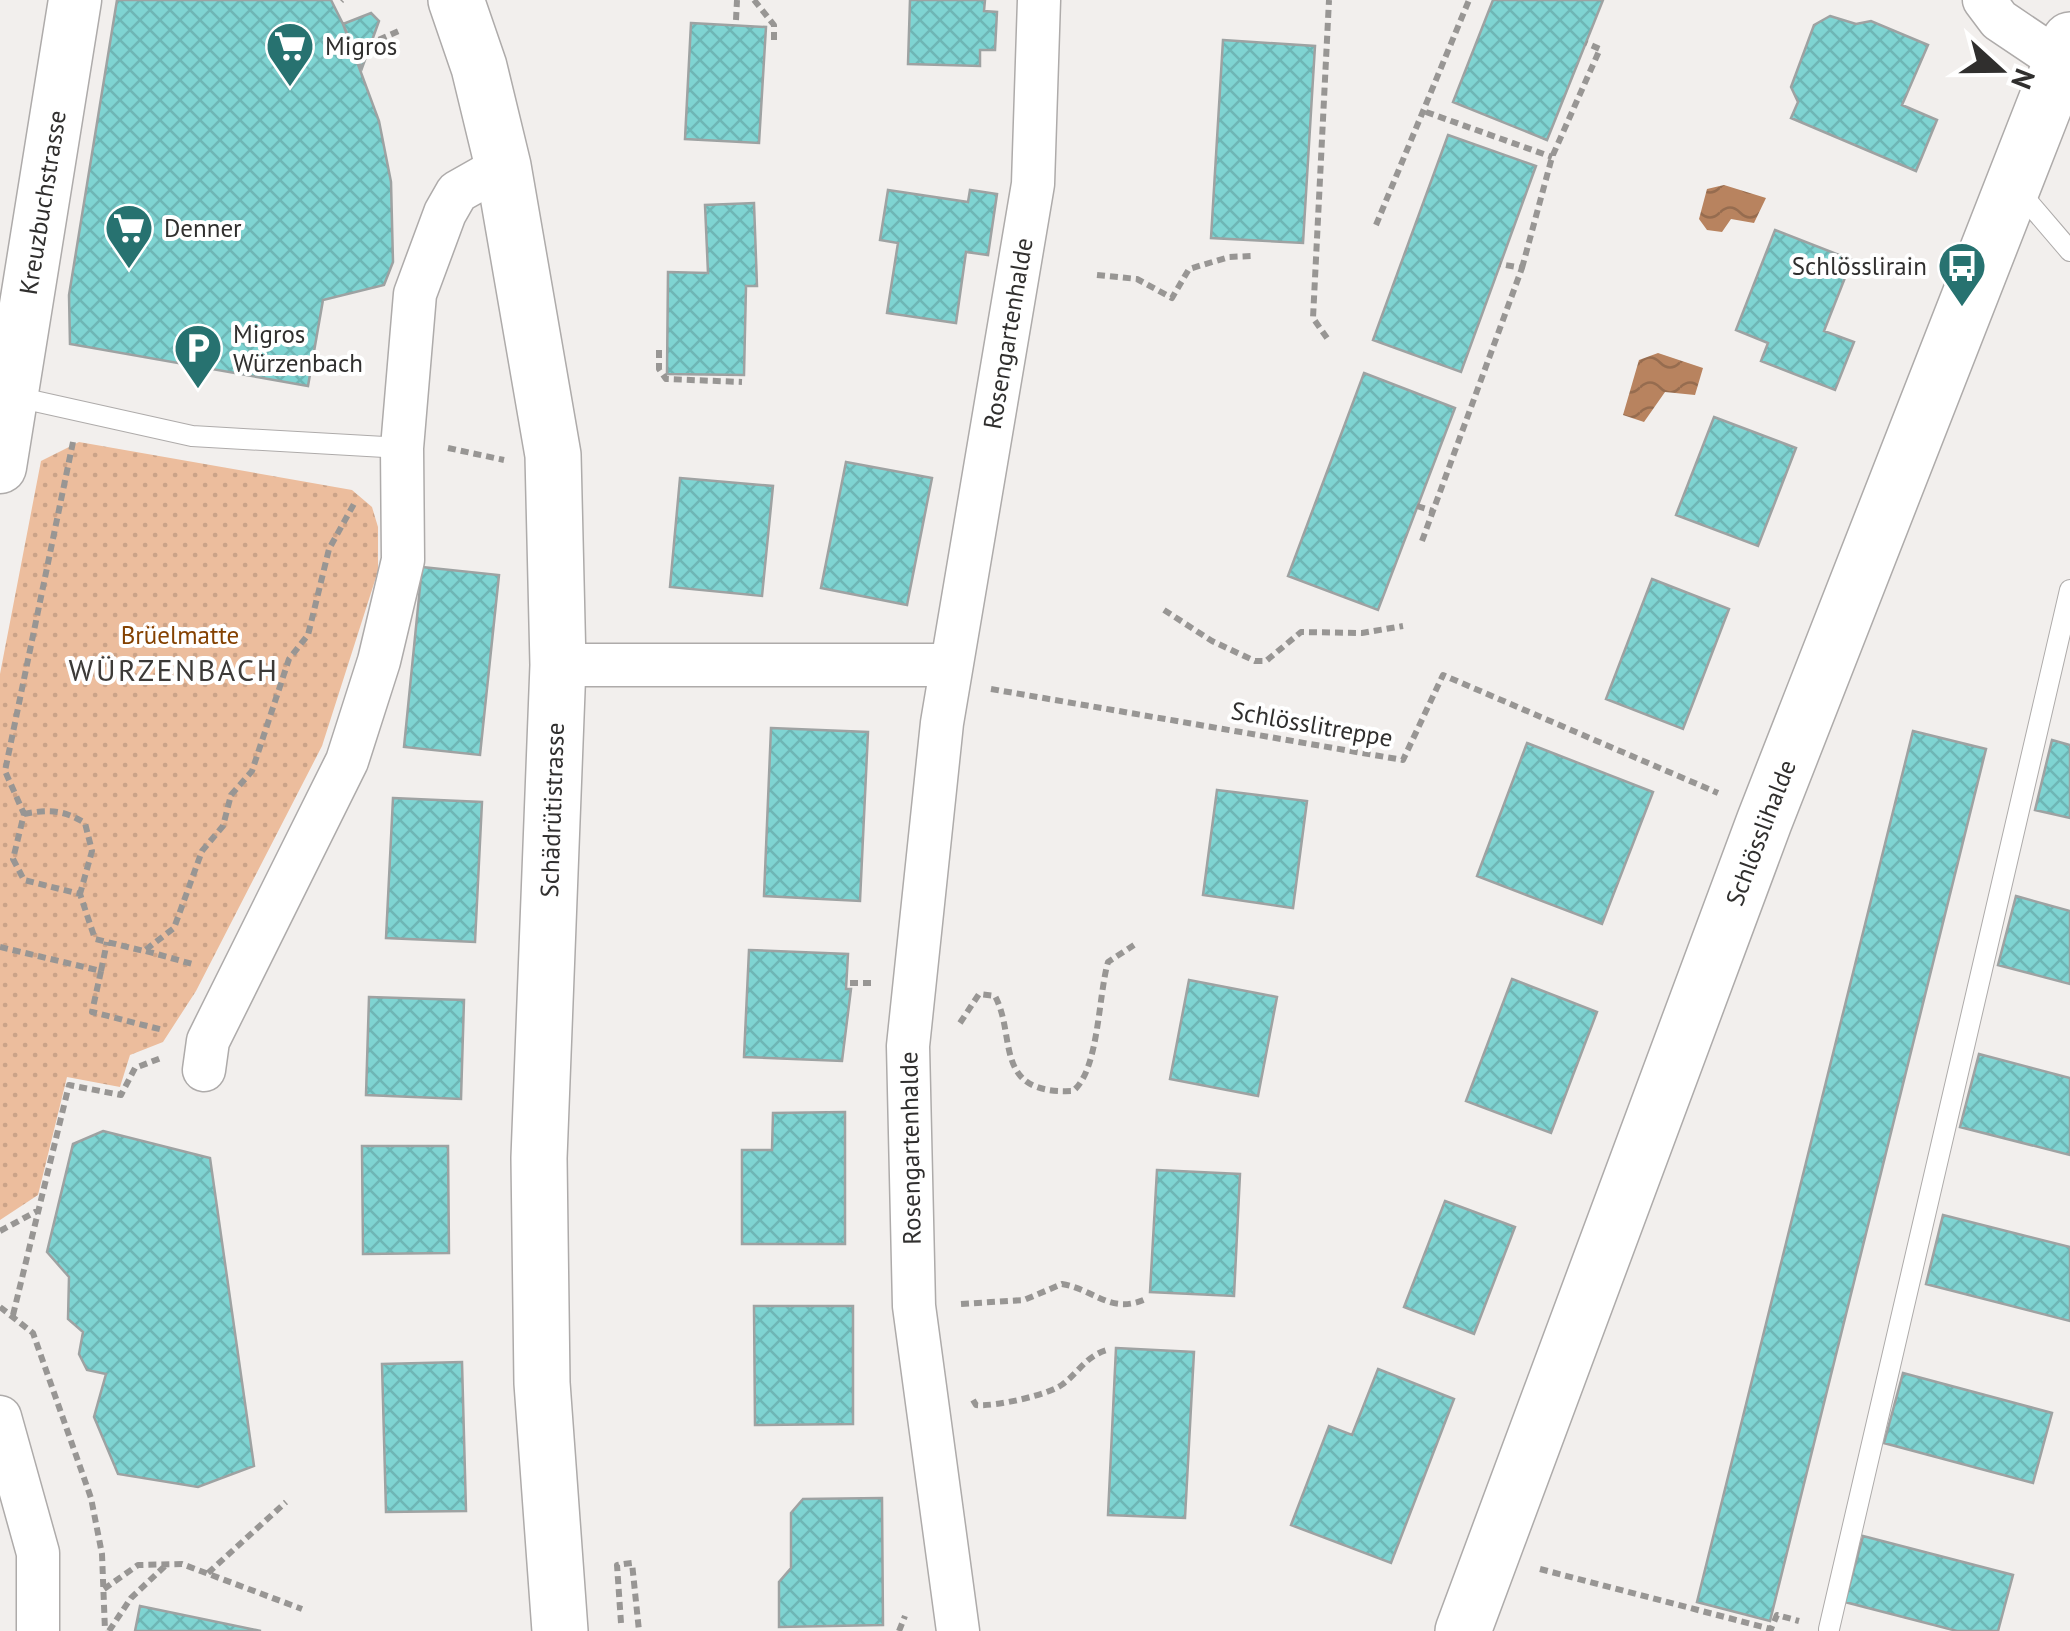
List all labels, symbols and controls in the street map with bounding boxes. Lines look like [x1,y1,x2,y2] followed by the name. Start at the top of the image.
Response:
[264,20,316,88] supermarket icon: Migros
[1950,20,2050,120] north arrow
[325,30,397,62] place label: Migros
[2003,64,2044,94] text: N
[12,108,73,297] street label: Kreuzbuchstrasse
[103,202,155,270] supermarket icon: Denner
[164,212,242,244] place label: Denner
[976,235,1040,431] street label: Rosengartenhalde
[1936,240,1988,308] bus stop icon: Schlösslirain
[1792,250,1927,282] place label: Schlösslirain
[233,318,363,379] place label: Migros Würzenbach
[172,322,224,390] parking icon: Migros Würzenbach
[121,619,239,651] park label: Brüelmatte
[69,650,279,689] district label: WÜRZENBACH
[1229,694,1395,754] street label: Schlösslitreppe
[533,722,571,898] street label: Schädrütistrasse
[1718,755,1803,910] street label: Schlösslihalde
[892,1051,928,1245] street label: Rosengartenhalde

